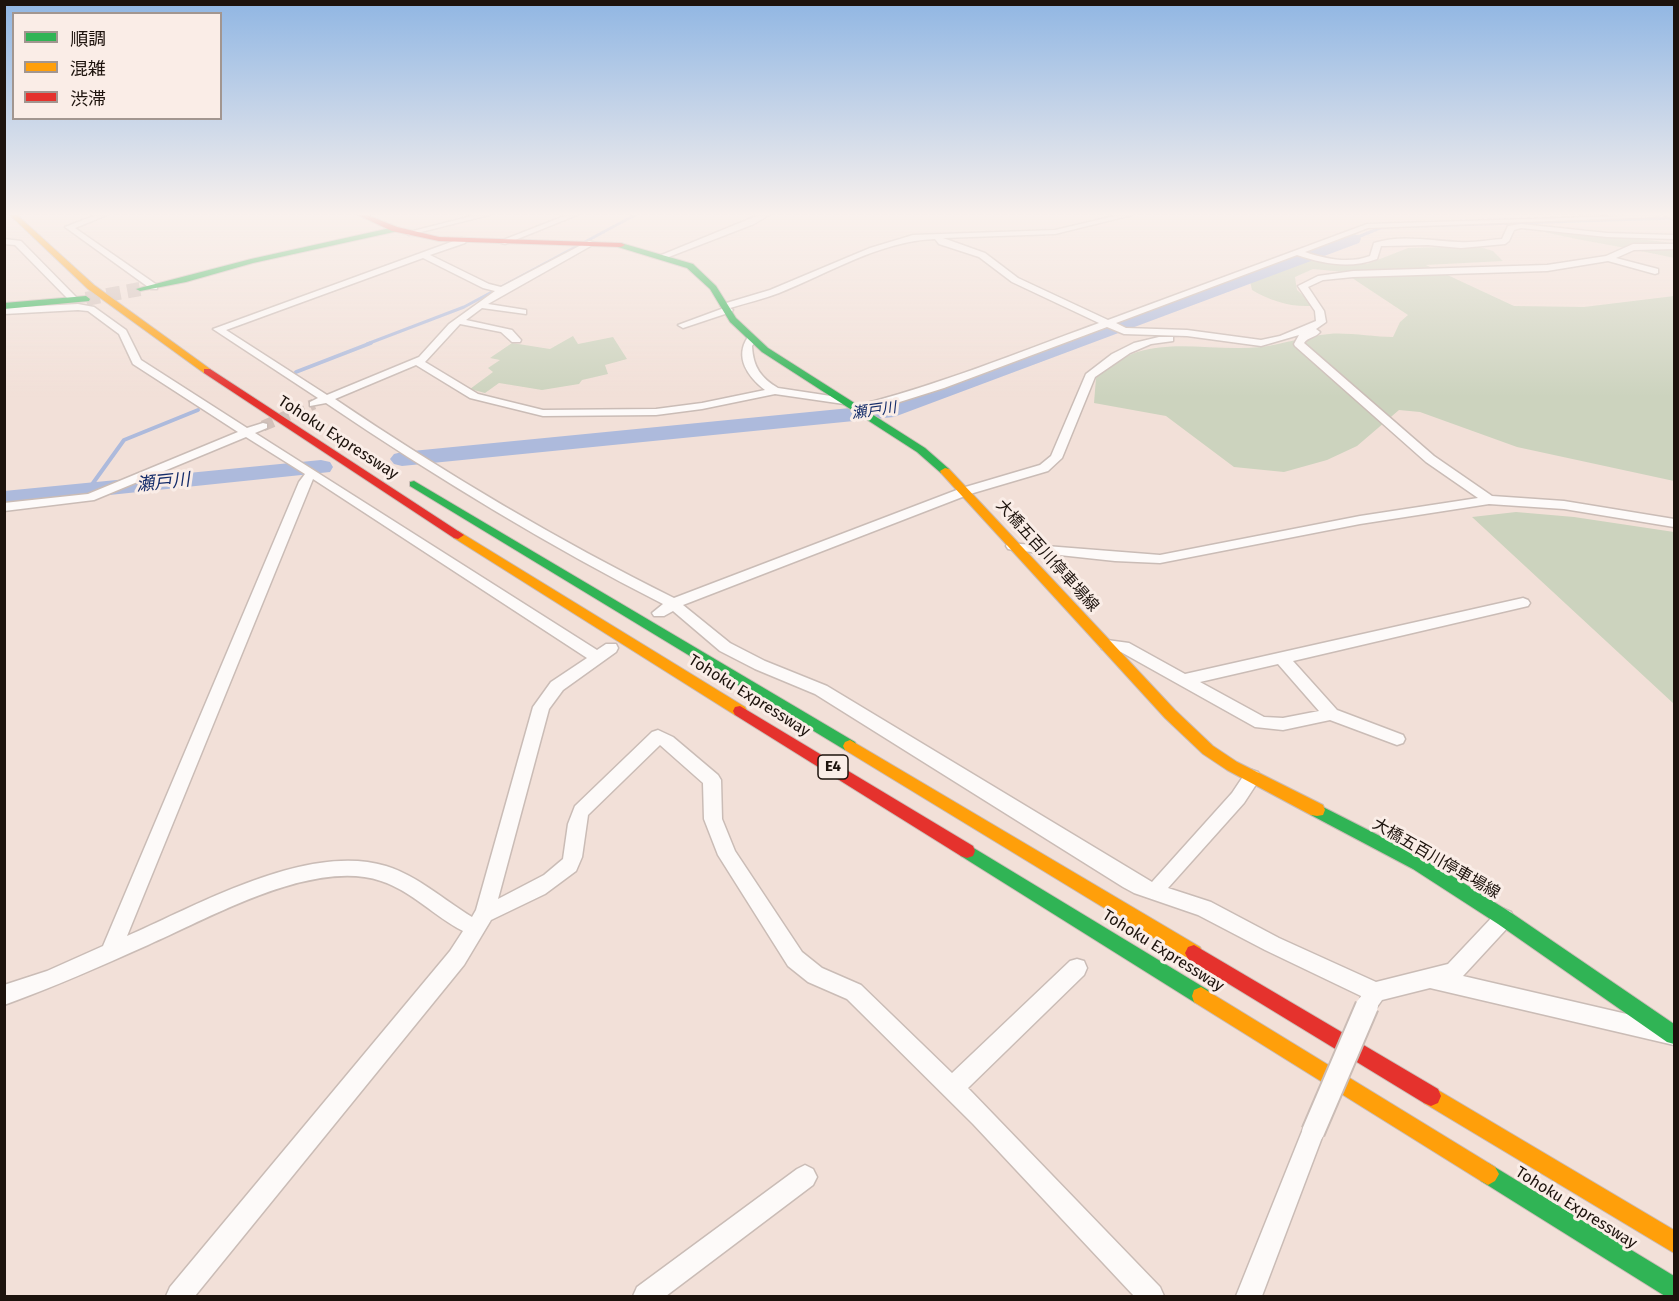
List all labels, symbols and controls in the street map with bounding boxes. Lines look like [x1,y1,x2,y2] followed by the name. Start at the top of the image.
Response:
[12,12,222,120] legend
[70,28,106,50] text: 順調
[70,58,106,80] text: 混雑
[70,88,106,110] text: 渋滞
[274,392,402,484] street label: Tohoku Expressway
[850,399,898,423] water label: 瀬戸川
[135,469,191,497] water label: 瀬戸川
[992,496,1102,616] street label: 大橋五百川停車場線
[685,651,813,741] street label: Tohoku Expressway
[818,755,848,779] road number: E4
[1369,815,1503,903] street label: 大橋五百川停車場線
[1099,906,1227,996] street label: Tohoku Expressway
[1512,1163,1640,1253] street label: Tohoku Expressway

